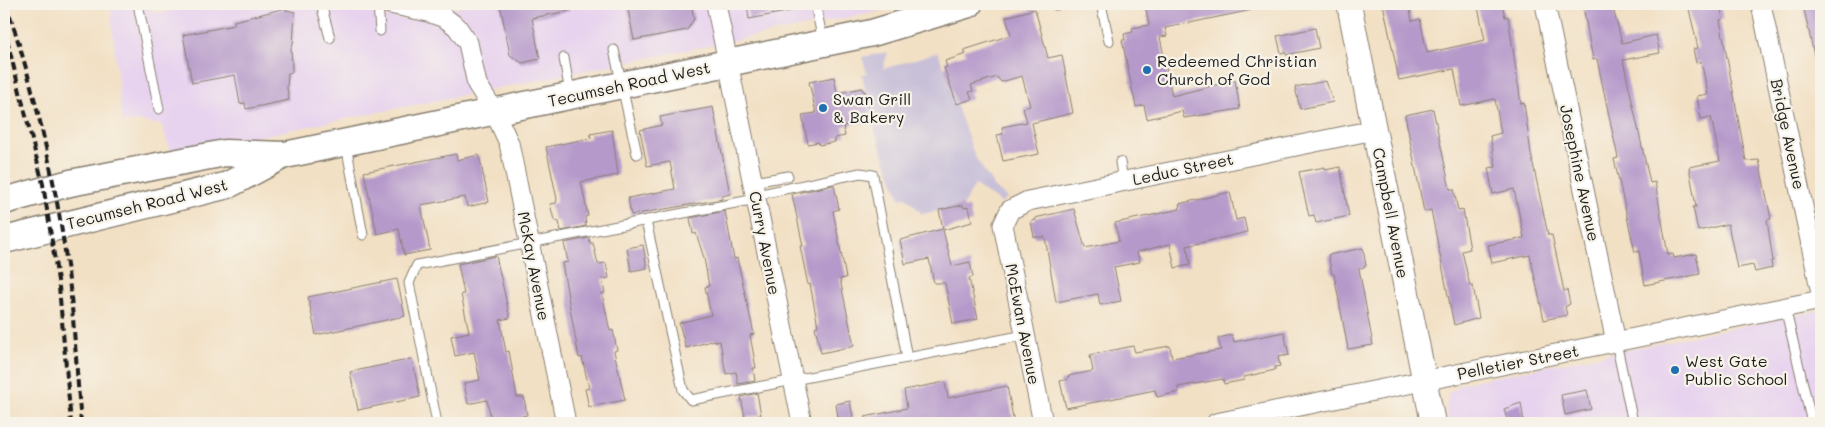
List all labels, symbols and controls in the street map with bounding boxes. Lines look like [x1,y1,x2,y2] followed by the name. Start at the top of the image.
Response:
[1157,50,1317,89] place label: Redeemed Christian Church of God
[546,56,712,111] street label: Tecumseh Road West
[1141,64,1153,76] marker: Redeemed Christian Church of God
[1767,77,1810,191] street label: Bridge Avenue
[833,88,911,127] place label: Swan Grill & Bakery
[817,102,829,114] marker: Swan Grill & Bakery
[1556,103,1605,243] street label: Josephine Avenue
[1369,146,1414,280] street label: Campbell Avenue
[1130,148,1235,189] street label: Leduc Street
[64,173,230,234] street label: Tecumseh Road West
[745,189,786,296] street label: Curry Avenue
[514,210,555,322] street label: McKay Avenue
[1001,262,1046,386] street label: McEwan Avenue
[1455,339,1581,384] street label: Pelletier Street
[1685,350,1788,389] place label: West Gate Public School
[1669,364,1681,376] marker: West Gate Public School

